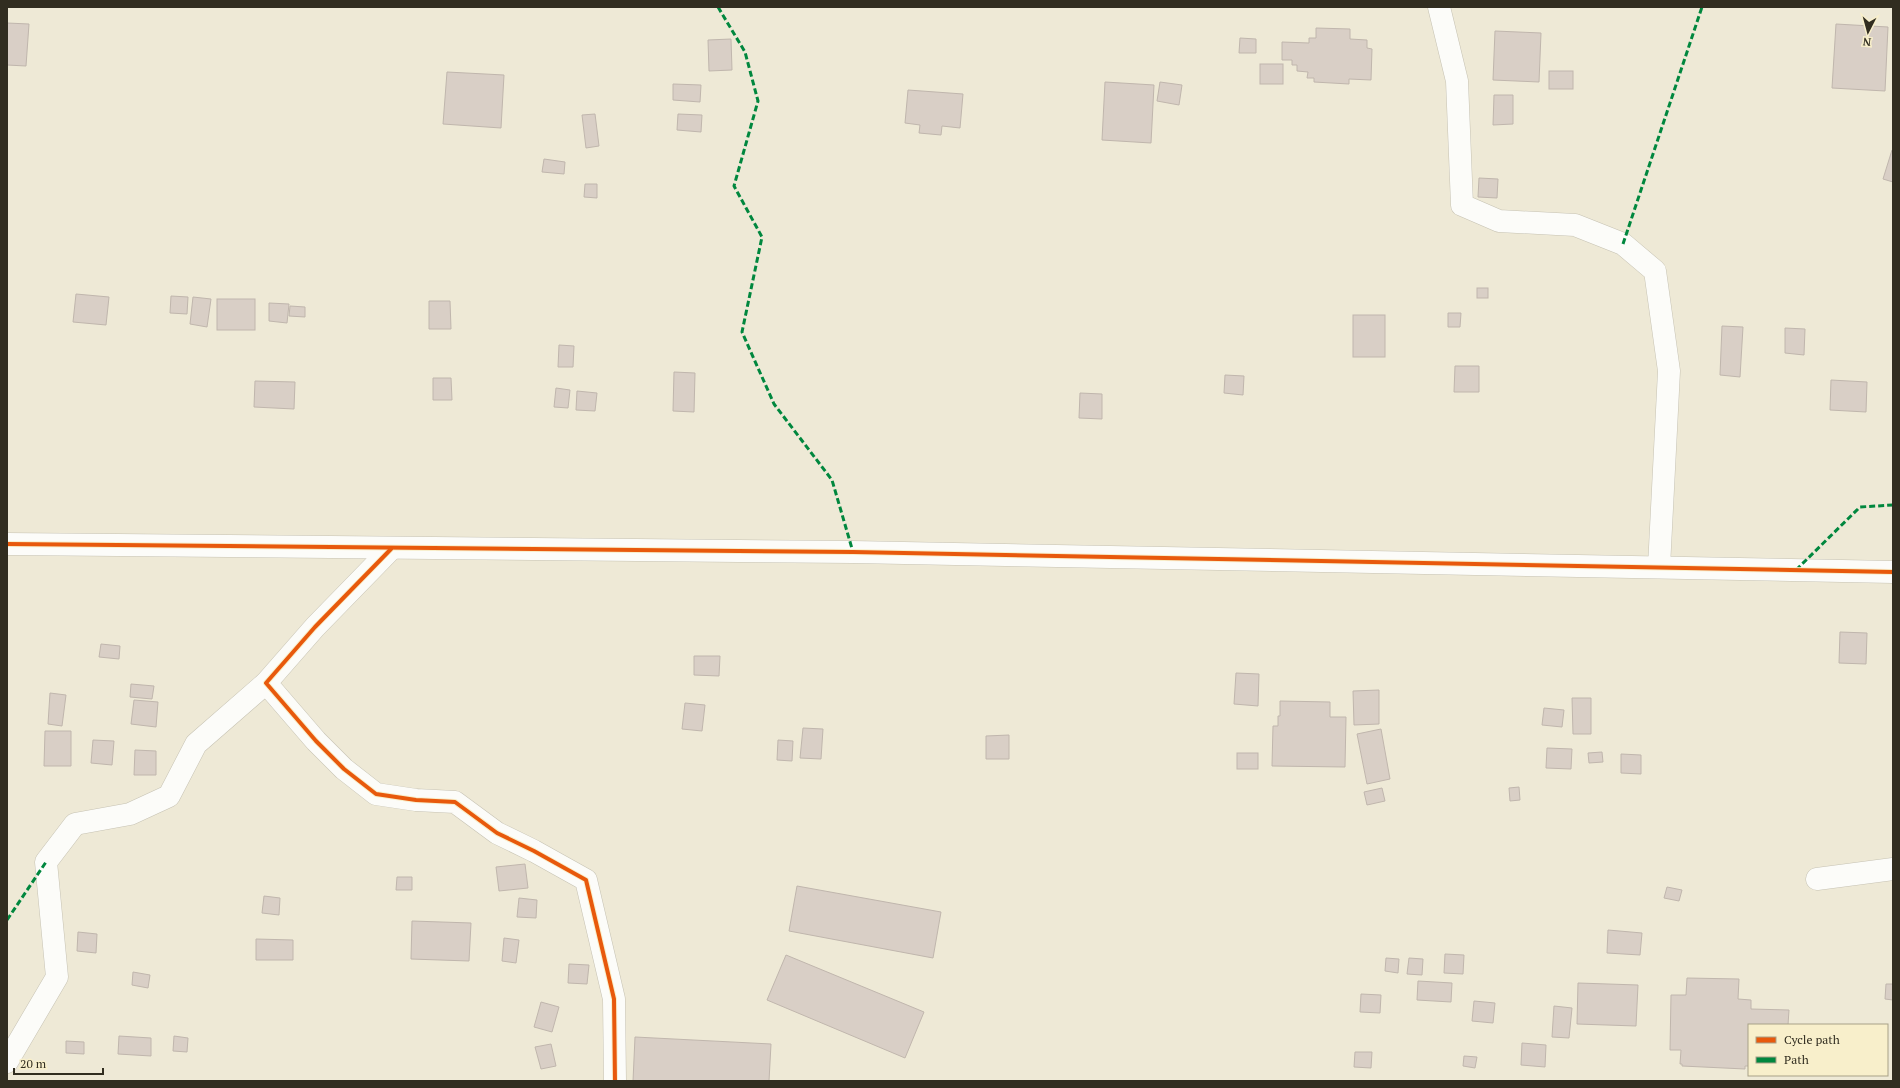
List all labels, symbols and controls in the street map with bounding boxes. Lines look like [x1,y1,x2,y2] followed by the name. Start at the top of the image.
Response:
[1848,12,1888,52] north arrow
[1861,34,1872,49] text: N
[1748,1024,1888,1076] legend
[1784,1032,1840,1047] text: Cycle path
[14,1050,103,1076] scale bar
[1784,1052,1809,1067] text: Path
[20,1056,47,1071] text: 20 m

